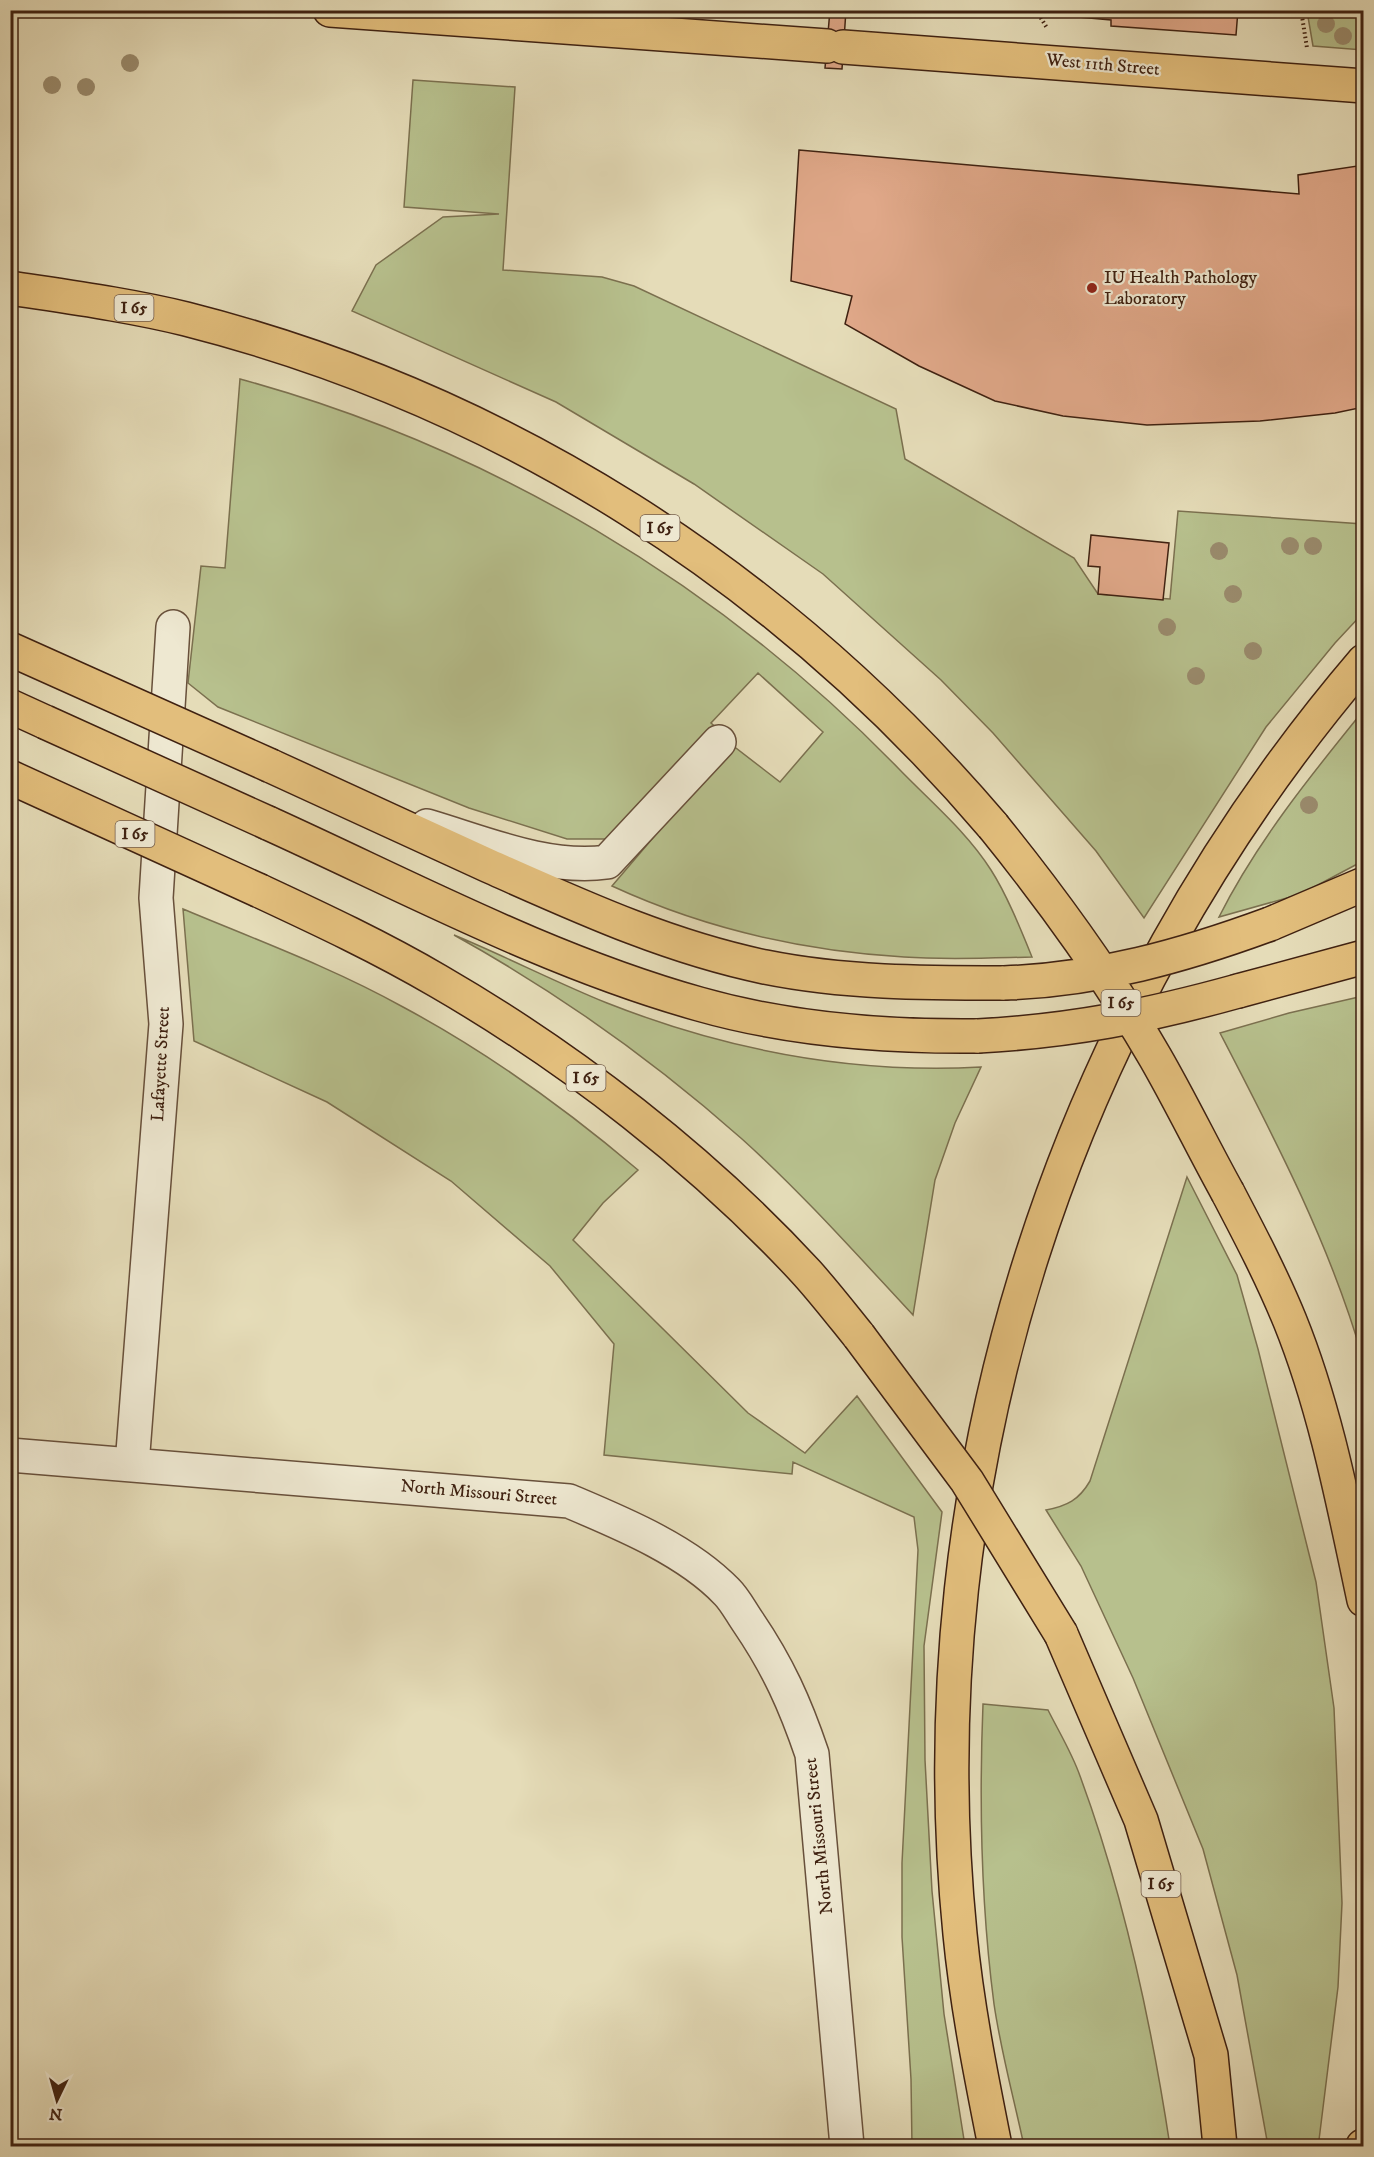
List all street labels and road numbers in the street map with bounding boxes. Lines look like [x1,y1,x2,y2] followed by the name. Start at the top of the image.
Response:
[1044,49,1161,81] street label: West 11th Street
[114,295,154,321] road number: I 65
[640,515,680,541] road number: I 65
[116,821,154,847] road number: I 65
[1102,990,1140,1016] road number: I 65
[147,1006,175,1122] street label: Lafayette Street
[566,1065,606,1091] road number: I 65
[400,1475,558,1511] street label: North Missouri Street
[800,1756,838,1915] street label: North Missouri Street
[1142,1871,1180,1897] road number: I 65

